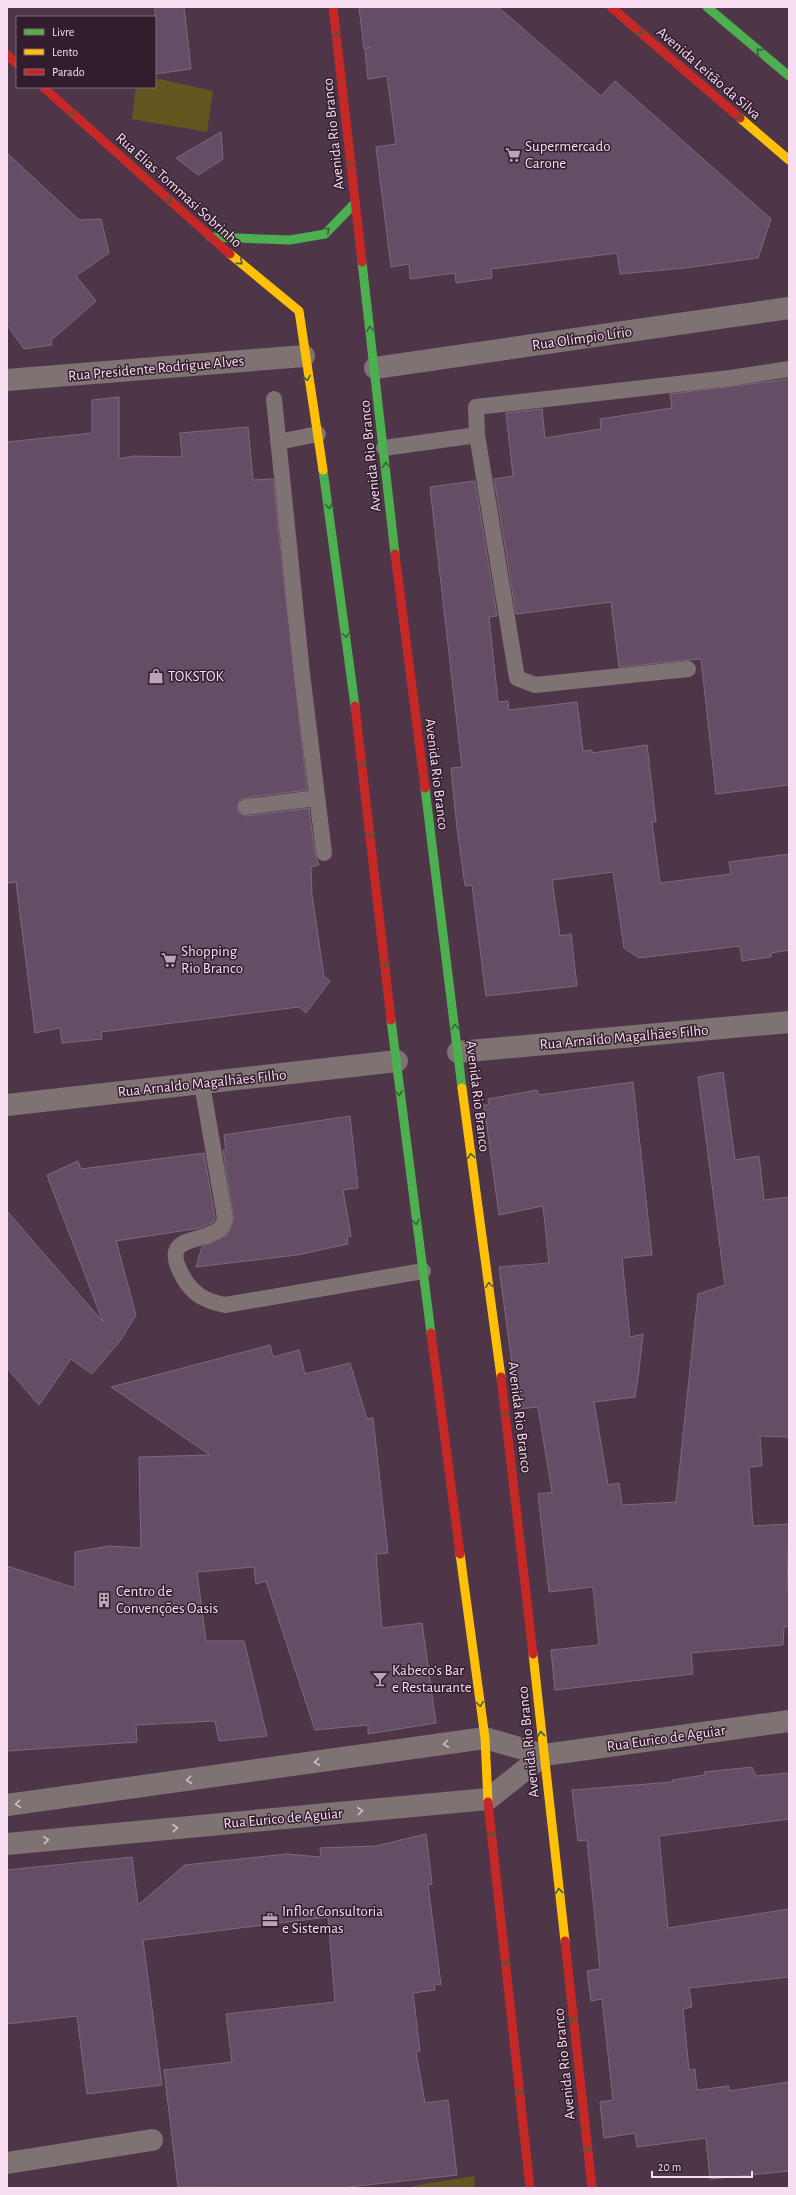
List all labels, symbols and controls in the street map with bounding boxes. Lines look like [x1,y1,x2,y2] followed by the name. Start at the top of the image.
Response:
[16,16,156,88] legend
[654,24,764,123] street label: Avenida Leitão da Silva
[52,26,74,38] text: Livre
[636,28,643,35] one-way arrow
[332,32,341,38] one-way arrow
[52,46,78,58] text: Lento
[757,48,764,55] one-way arrow
[52,66,85,78] text: Parado
[320,77,347,190] street label: Avenida Rio Branco
[67,108,75,116] one-way arrow
[734,113,742,120] one-way arrow
[113,130,245,251] street label: Rua Elias Tommasi Sobrinho
[525,139,611,171] place label: Supermercado Carone
[504,146,522,164] supermarket icon: Supermercado Carone
[346,161,355,167] one-way arrow
[164,195,171,202] one-way arrow
[322,228,330,235] one-way arrow
[236,258,243,265] one-way arrow
[531,324,633,353] street label: Rua Olímpio Lírio
[366,326,375,332] one-way arrow
[67,353,245,384] street label: Rua Presidente Rodrigue Alves
[302,375,311,381] one-way arrow
[357,399,384,512] street label: Avenida Rio Branco
[381,462,390,468] one-way arrow
[324,503,333,509] one-way arrow
[341,632,350,638] one-way arrow
[147,667,165,685] shop icon: TOKSTOK
[168,669,225,684] place label: TOKSTOK
[422,718,451,831] street label: Avenida Rio Branco
[358,761,367,767] one-way arrow
[367,832,376,838] one-way arrow
[181,944,243,976] place label: Shopping Rio Branco
[160,951,178,969] supermarket icon: Shopping Rio Branco
[381,961,390,967] one-way arrow
[539,1023,709,1052] street label: Rua Arnaldo Magalhães Filho
[451,1024,460,1030] one-way arrow
[463,1040,492,1153] street label: Avenida Rio Branco
[117,1067,287,1100] street label: Rua Arnaldo Magalhães Filho
[395,1090,404,1096] one-way arrow
[467,1153,476,1159] one-way arrow
[411,1219,420,1225] one-way arrow
[485,1282,494,1288] one-way arrow
[505,1361,534,1474] street label: Avenida Rio Branco
[502,1411,511,1417] one-way arrow
[116,1584,218,1616] place label: Centro de Convenções Oasis
[95,1591,113,1609] building icon: Centro de Convenções Oasis
[392,1663,472,1695] place label: Kabeco's Bar e Restaurante
[371,1670,389,1688] bar icon: Kabeco's Bar e Restaurante
[515,1685,542,1798] street label: Avenida Rio Branco
[475,1701,484,1707] one-way arrow
[606,1723,726,1754] street label: Rua Eurico de Aguiar
[537,1731,546,1737] one-way arrow
[443,1739,449,1748] one-way arrow
[314,1757,320,1766] one-way arrow
[186,1775,192,1784] one-way arrow
[15,1799,21,1808] one-way arrow
[223,1806,343,1831] street label: Rua Eurico de Aguiar
[357,1807,363,1816] one-way arrow
[172,1824,178,1833] one-way arrow
[487,1831,496,1837] one-way arrow
[43,1836,49,1845] one-way arrow
[555,1888,564,1894] one-way arrow
[282,1904,383,1936] place label: Inflor Consultoria e Sistemas
[261,1911,279,1929] office icon: Inflor Consultoria e Sistemas
[501,1960,510,1966] one-way arrow
[551,2007,578,2120] street label: Avenida Rio Branco
[569,2017,578,2023] one-way arrow
[515,2089,524,2095] one-way arrow
[584,2146,593,2152] one-way arrow
[652,2153,752,2179] scale bar
[658,2161,681,2173] text: 20 m

